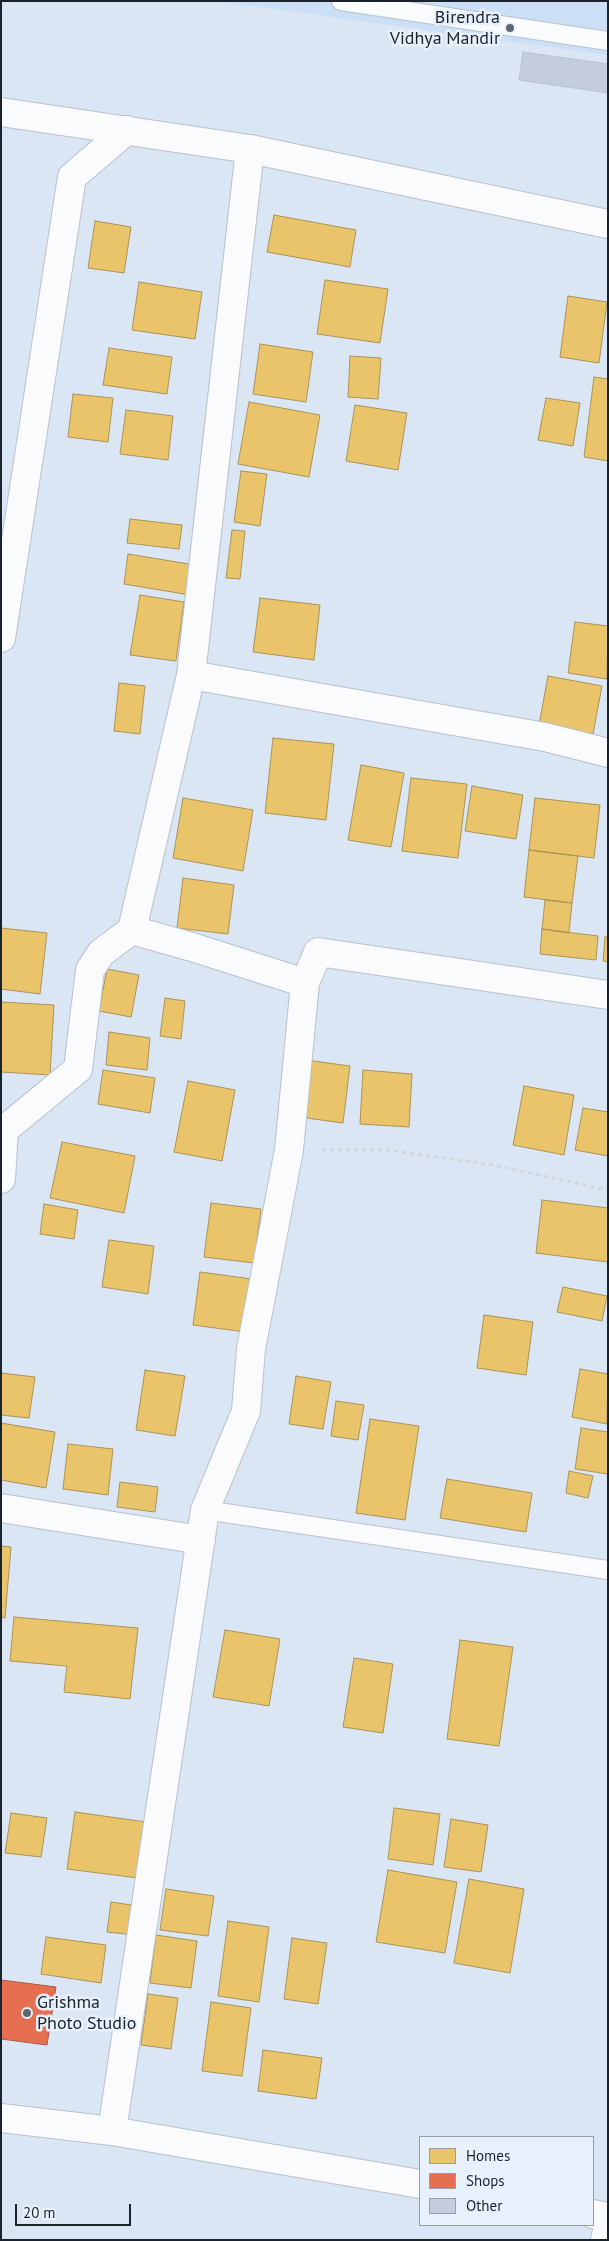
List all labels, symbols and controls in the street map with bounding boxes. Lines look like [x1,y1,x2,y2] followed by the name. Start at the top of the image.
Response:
[390,7,500,50] place label: Birendra Vidhya Mandir
[504,22,516,34] marker: Birendra Vidhya Mandir
[37,1992,136,2035] place label: Grishma Photo Studio
[21,2007,33,2019] marker: Grishma Photo Studio
[419,2136,594,2226] legend
[466,2146,510,2165] text: Homes
[466,2171,505,2190] text: Shops
[18,2194,134,2226] scale bar
[466,2196,502,2215] text: Other
[23,2203,56,2222] text: 20 m

